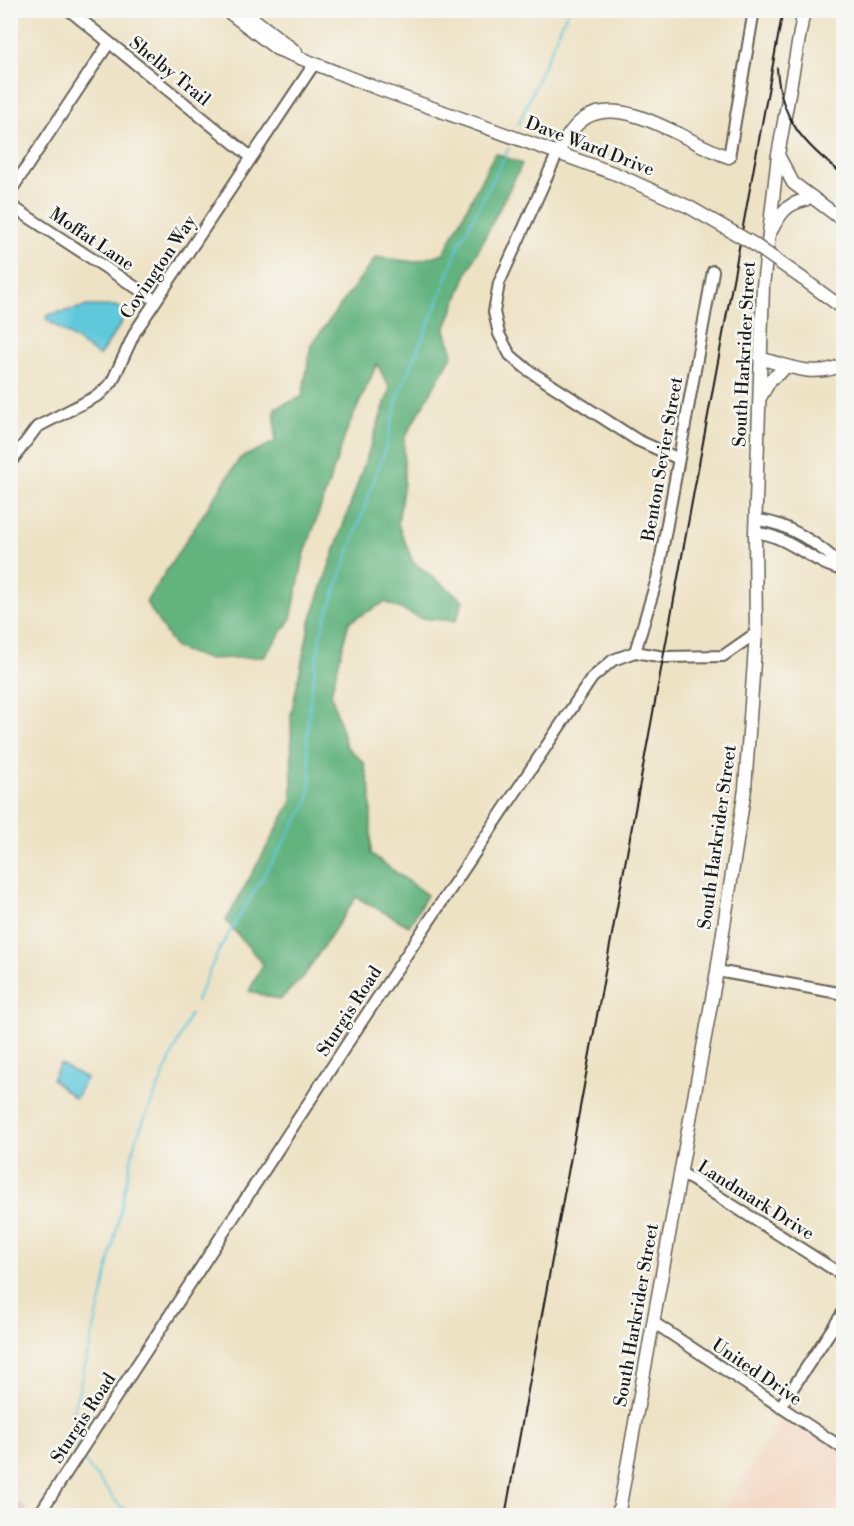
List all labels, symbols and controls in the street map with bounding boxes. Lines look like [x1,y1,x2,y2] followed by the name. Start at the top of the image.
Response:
[124,32,216,112] street label: Shelby Trail
[522,111,657,182] street label: Dave Ward Drive
[45,203,139,276] street label: Moffat Lane
[115,211,202,324] street label: Covington Way
[728,260,761,447] street label: South Harkrider Street
[637,374,688,544] street label: Benton Sevier Street
[693,743,742,931] street label: South Harkrider Street
[312,961,388,1061] street label: Sturgis Road
[693,1155,818,1246] street label: Landmark Drive
[609,1221,664,1409] street label: South Harkrider Street
[707,1334,806,1411] street label: United Drive
[46,1368,122,1468] street label: Sturgis Road

